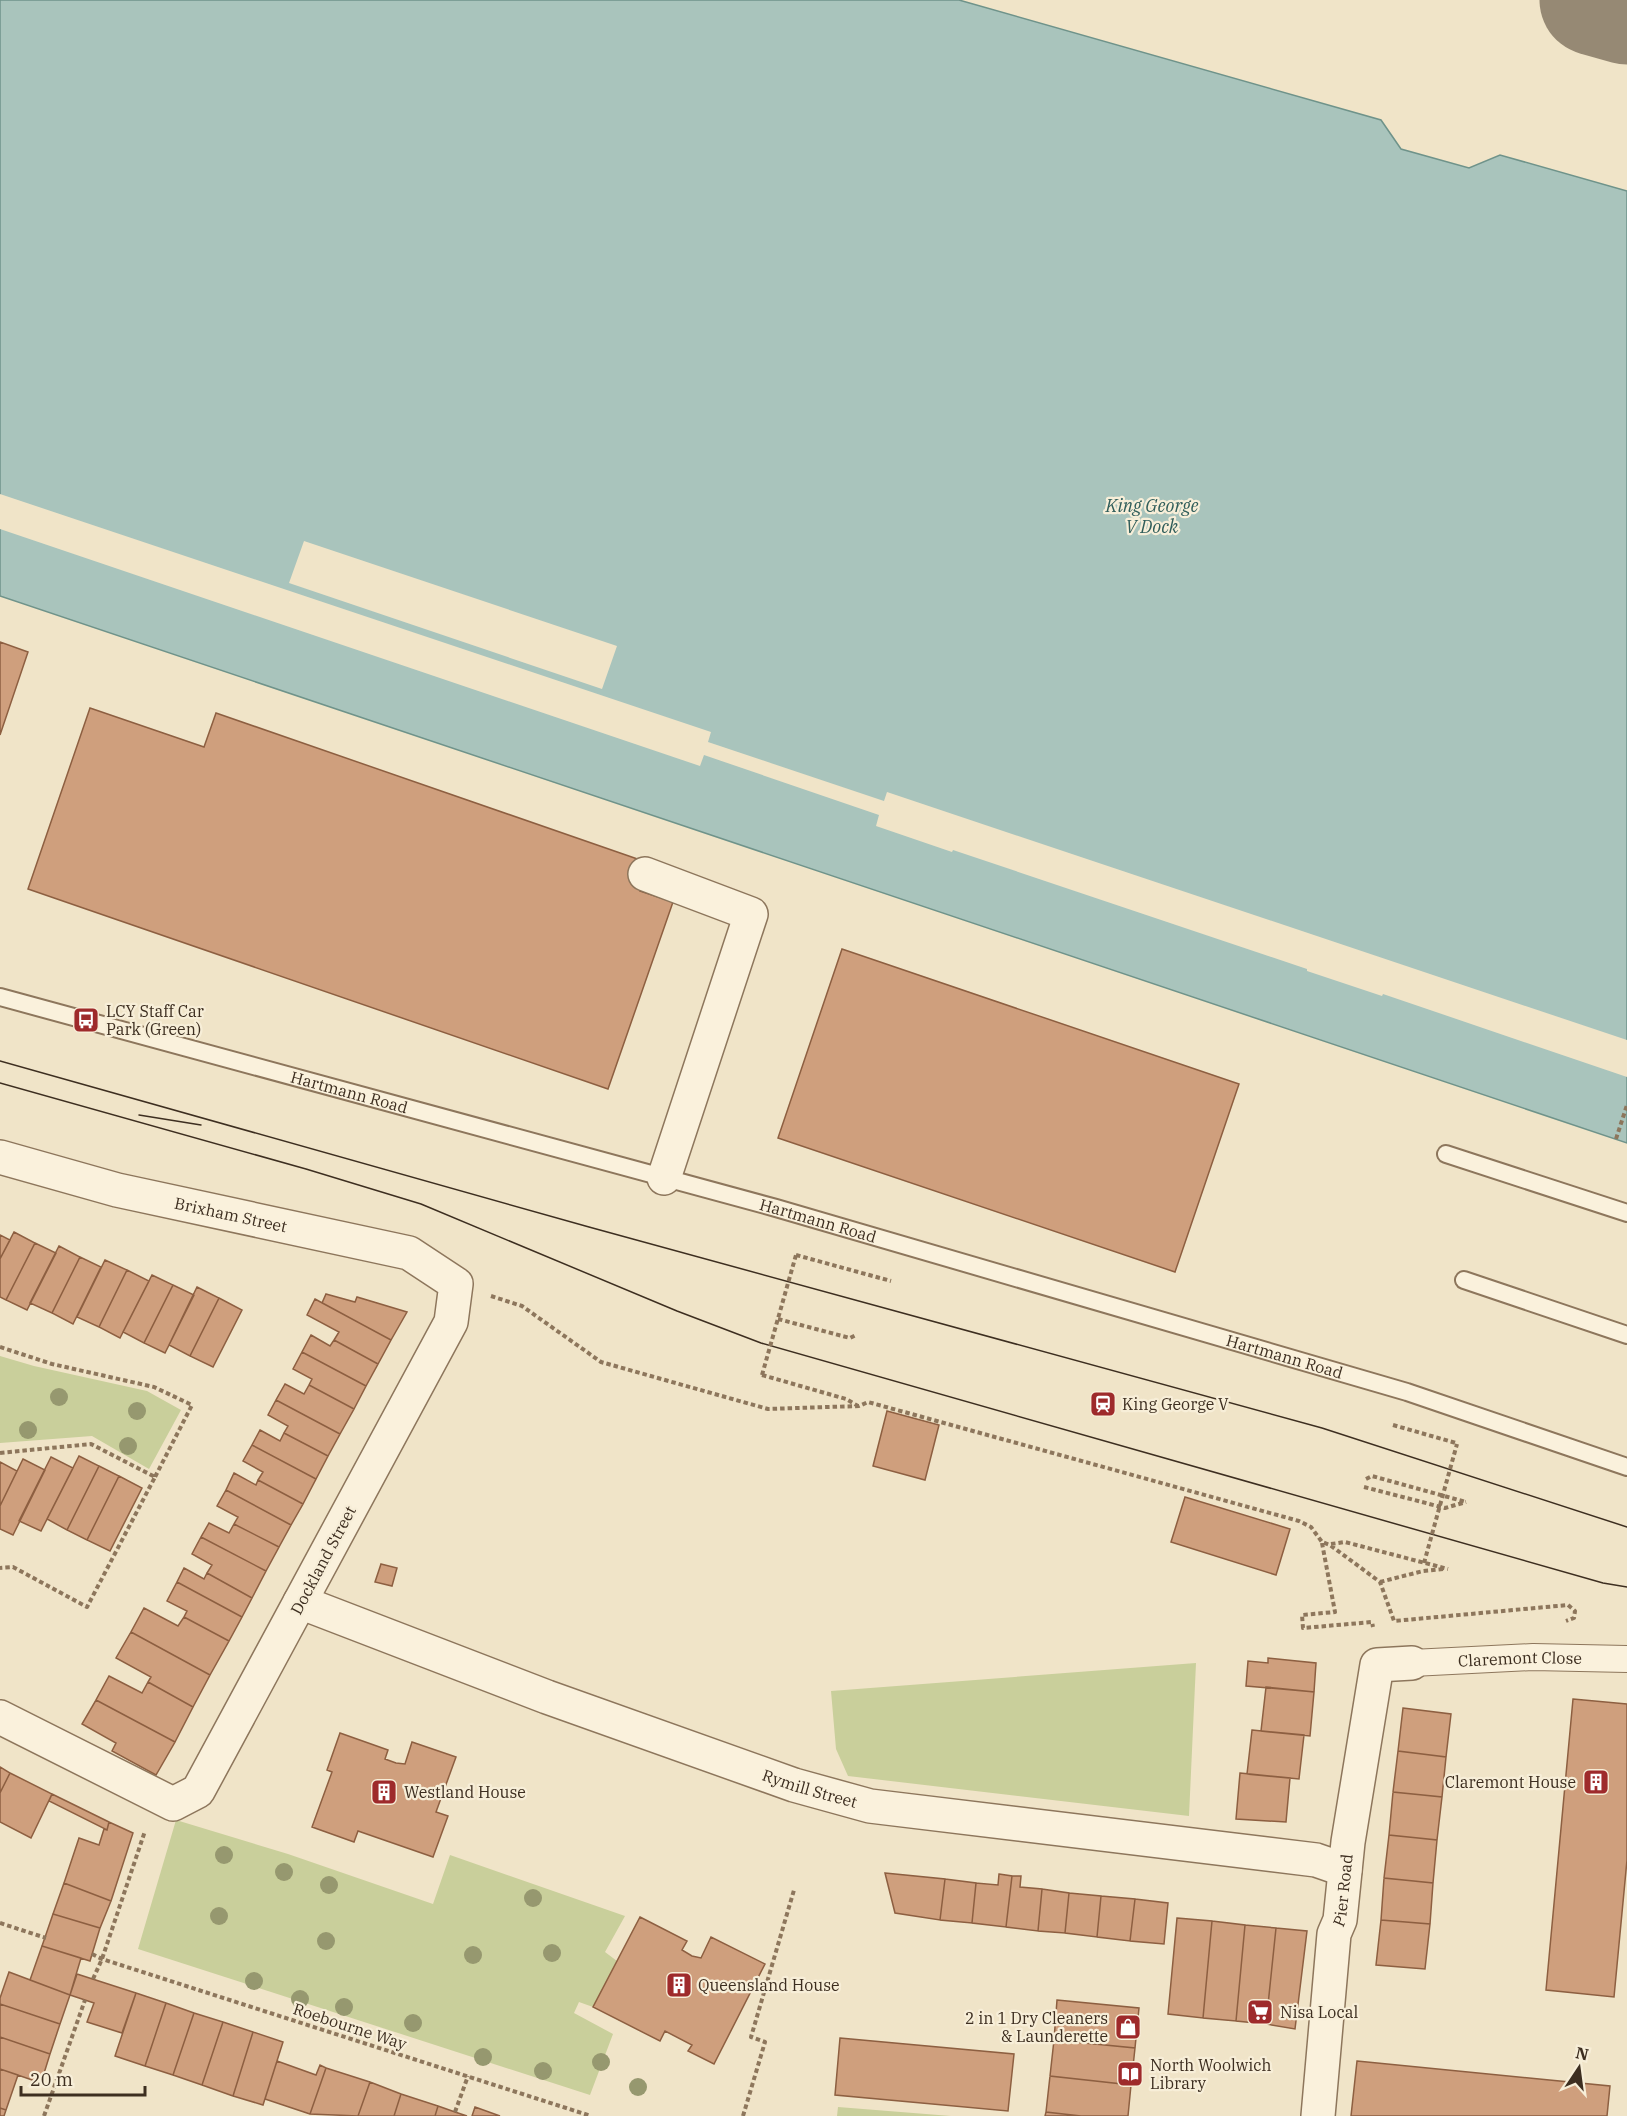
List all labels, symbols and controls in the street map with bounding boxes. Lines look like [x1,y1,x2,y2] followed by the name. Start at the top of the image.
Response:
[1104,494,1199,538] water label: King George V Dock
[106,1001,204,1039] place label: LCY Staff Car Park (Green)
[71,1005,101,1035] bus stop icon: LCY Staff Car Park (Green)
[288,1067,410,1118] street label: Hartmann Road
[173,1193,289,1236] street label: Brixham Street
[757,1194,879,1247] street label: Hartmann Road
[1224,1330,1346,1383] street label: Hartmann Road
[1088,1389,1118,1419] station icon: King George V
[1122,1394,1229,1414] place label: King George V
[286,1502,360,1618] street label: Dockland Street
[1457,1647,1582,1671] street label: Claremont Close
[760,1765,860,1812] street label: Rymill Street
[1581,1767,1611,1797] building icon: Claremont House
[1445,1772,1576,1792] place label: Claremont House
[369,1777,399,1807] building icon: Westland House
[404,1782,526,1802] place label: Westland House
[1328,1853,1357,1930] street label: Pier Road
[664,1970,694,2000] building icon: Queensland House
[698,1975,840,1995] place label: Queensland House
[1245,1997,1275,2027] supermarket icon: Nisa Local
[291,1998,410,2054] street label: Roebourne Way
[1280,2002,1358,2022] place label: Nisa Local
[965,2008,1108,2046] place label: 2 in 1 Dry Cleaners & Launderette
[1113,2012,1143,2042] shop icon: 2 in 1 Dry Cleaners & Launderette
[1549,2038,1609,2098] north arrow
[1574,2042,1591,2065] text: N
[1150,2055,1271,2093] place label: North Woolwich Library
[21,2059,146,2097] scale bar
[1115,2059,1145,2089] library icon: North Woolwich Library
[30,2068,73,2091] text: 20 m

